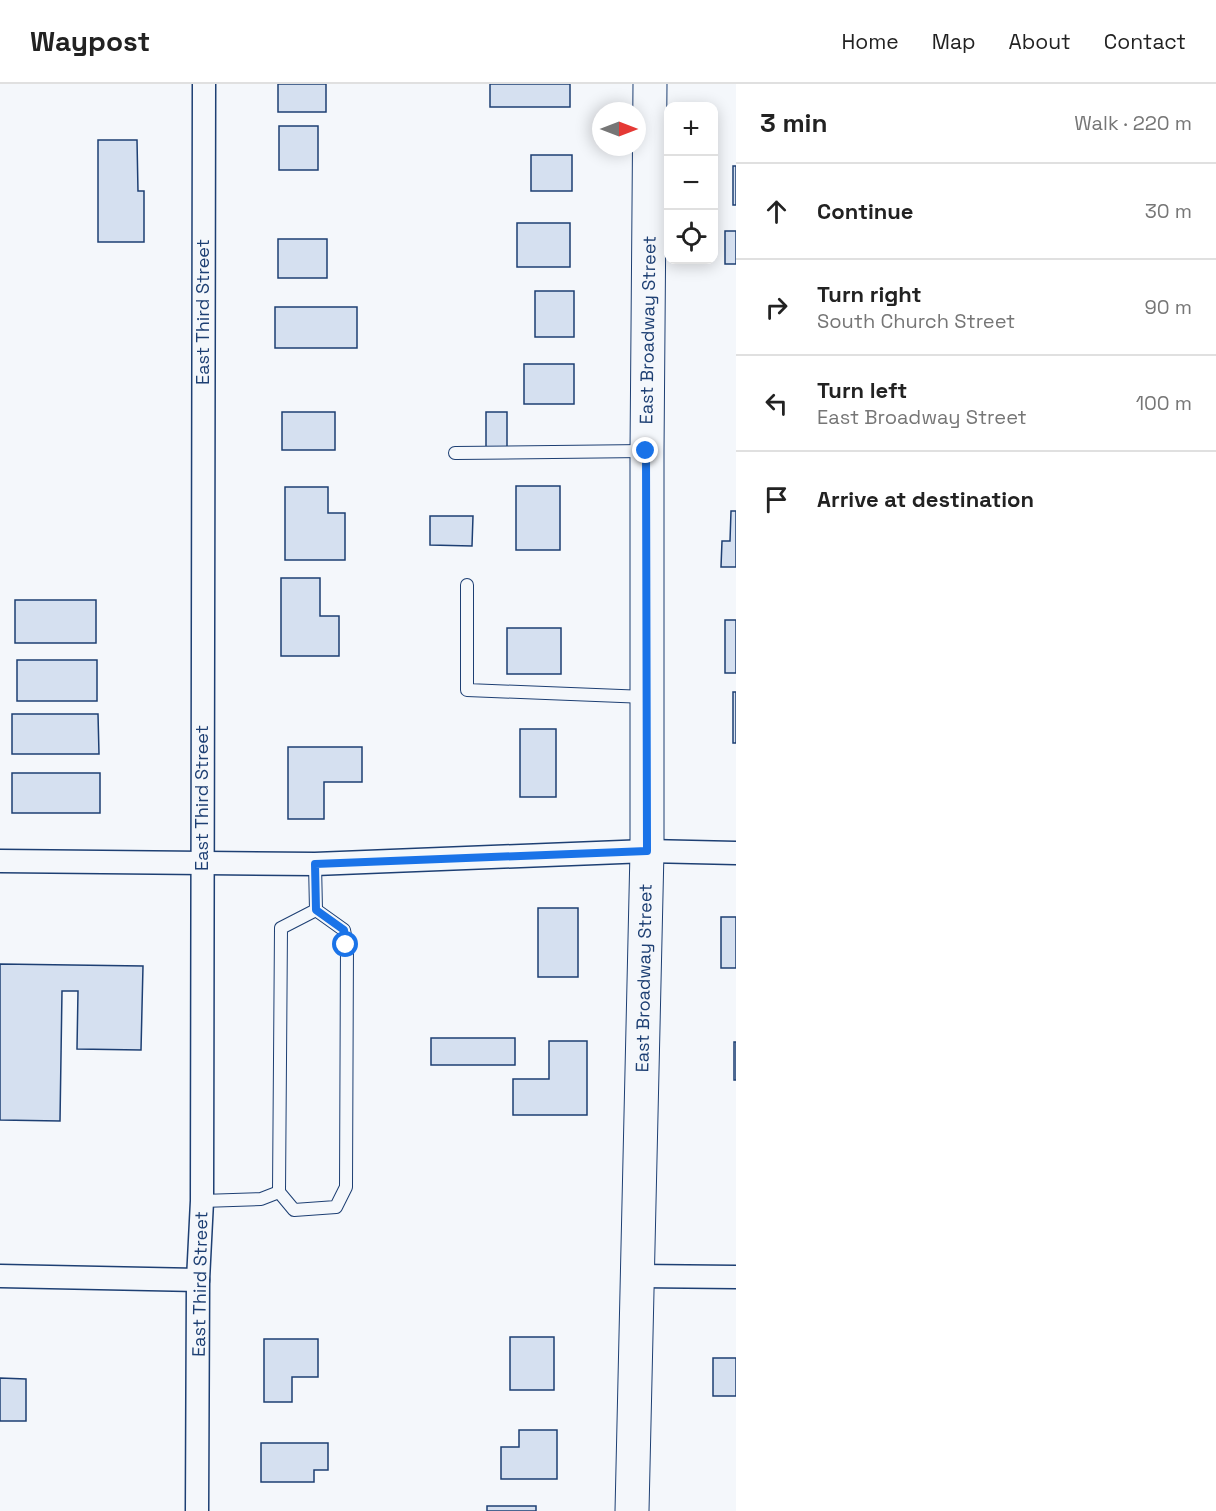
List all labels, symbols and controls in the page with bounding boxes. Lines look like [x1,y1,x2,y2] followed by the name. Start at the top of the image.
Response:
[30,23,150,59] text: Waypost
[841,28,899,55] text: Home
[932,28,976,55] text: Map
[1009,28,1071,55] text: About
[1104,28,1186,55] text: Contact
[592,102,646,156] north arrow
[664,102,718,264] map controls
[664,102,718,156] button: +
[760,106,828,140] text: 3 min
[1074,110,1192,136] text: Walk · 220 m
[664,156,718,210] button: −
[760,195,793,228] icon: ahead
[817,197,913,225] text: Continue
[1145,198,1192,224] text: 30 m
[664,210,718,264] button: locate
[634,235,661,425] street label: East Broadway Street
[191,239,214,385] street label: East Third Street
[817,280,922,308] text: Turn right
[760,291,793,324] icon: right
[1145,294,1192,320] text: 90 m
[817,308,1015,334] text: South Church Street
[817,376,907,404] text: Turn left
[760,387,793,420] icon: left
[1136,390,1192,416] text: 100 m
[817,404,1027,430] text: East Broadway Street
[632,437,658,463] route end
[760,483,793,516] icon: arrive
[817,485,1034,513] text: Arrive at destination
[190,725,213,871] street label: East Third Street
[630,883,657,1073] street label: East Broadway Street
[332,931,358,957] route start
[187,1211,212,1357] street label: East Third Street

